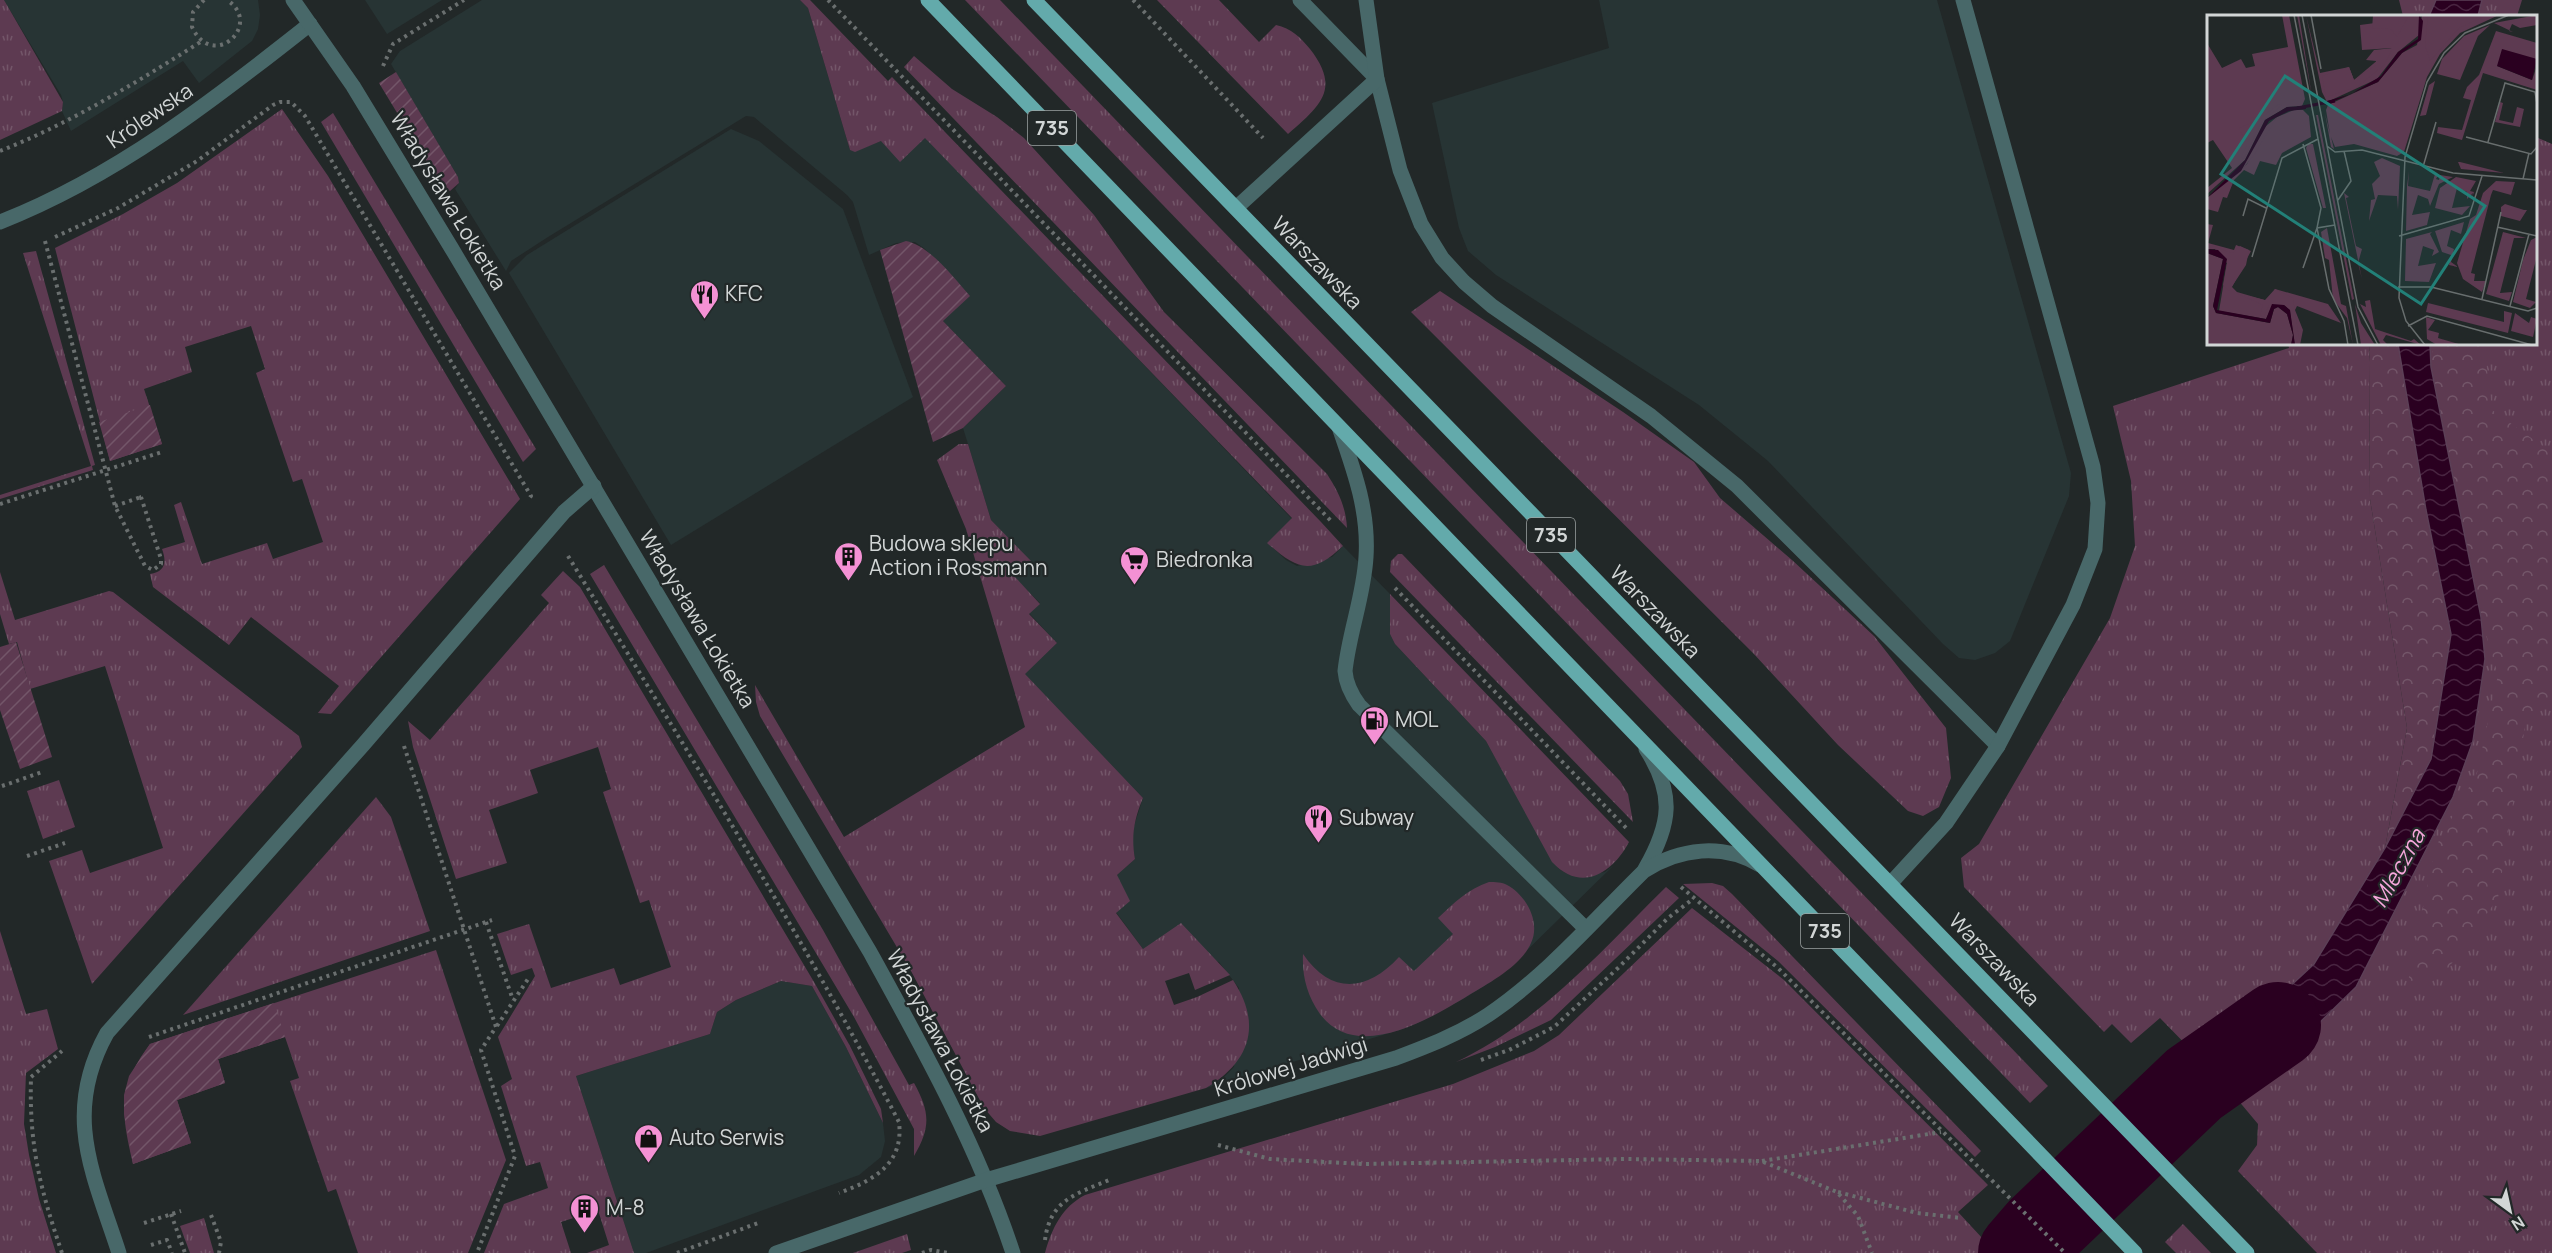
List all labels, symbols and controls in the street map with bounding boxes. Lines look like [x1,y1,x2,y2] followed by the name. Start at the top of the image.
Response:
[2207,15,2537,345] inset map
[101,76,198,154] street label: Królewska
[384,106,513,295] street label: Władysława Łokietka
[1028,111,1076,145] road number: 735
[1266,210,1369,315] street label: Warszawska
[688,278,720,320] restaurant icon: KFC
[725,279,763,307] place label: KFC
[1527,518,1575,552] road number: 735
[633,524,762,713] street label: Władysława Łokietka
[869,529,1047,581] place label: Budowa sklepu Action i Rossmann
[832,540,864,582] building icon: Budowa sklepu Action i Rossmann
[1119,544,1151,586] supermarket icon: Biedronka
[1156,545,1253,573] place label: Biedronka
[1604,559,1707,664] street label: Warszawska
[1358,704,1390,746] fuel station icon: MOL
[1395,705,1439,733] place label: MOL
[1302,802,1334,844] restaurant icon: Subway
[1339,803,1414,831] place label: Subway
[2364,822,2433,913] water label: Mleczna
[1943,907,2046,1012] street label: Warszawska
[1801,914,1849,948] road number: 735
[881,944,1001,1137] street label: Władysława Łokietka
[1211,1029,1371,1103] street label: Królowej Jadwigi
[632,1122,664,1164] shop icon: Auto Serwis
[669,1123,784,1151] place label: Auto Serwis
[2480,1181,2540,1241] north arrow
[569,1192,601,1234] building icon: M-8
[606,1193,645,1221] place label: M-8
[2507,1211,2529,1236] text: N

